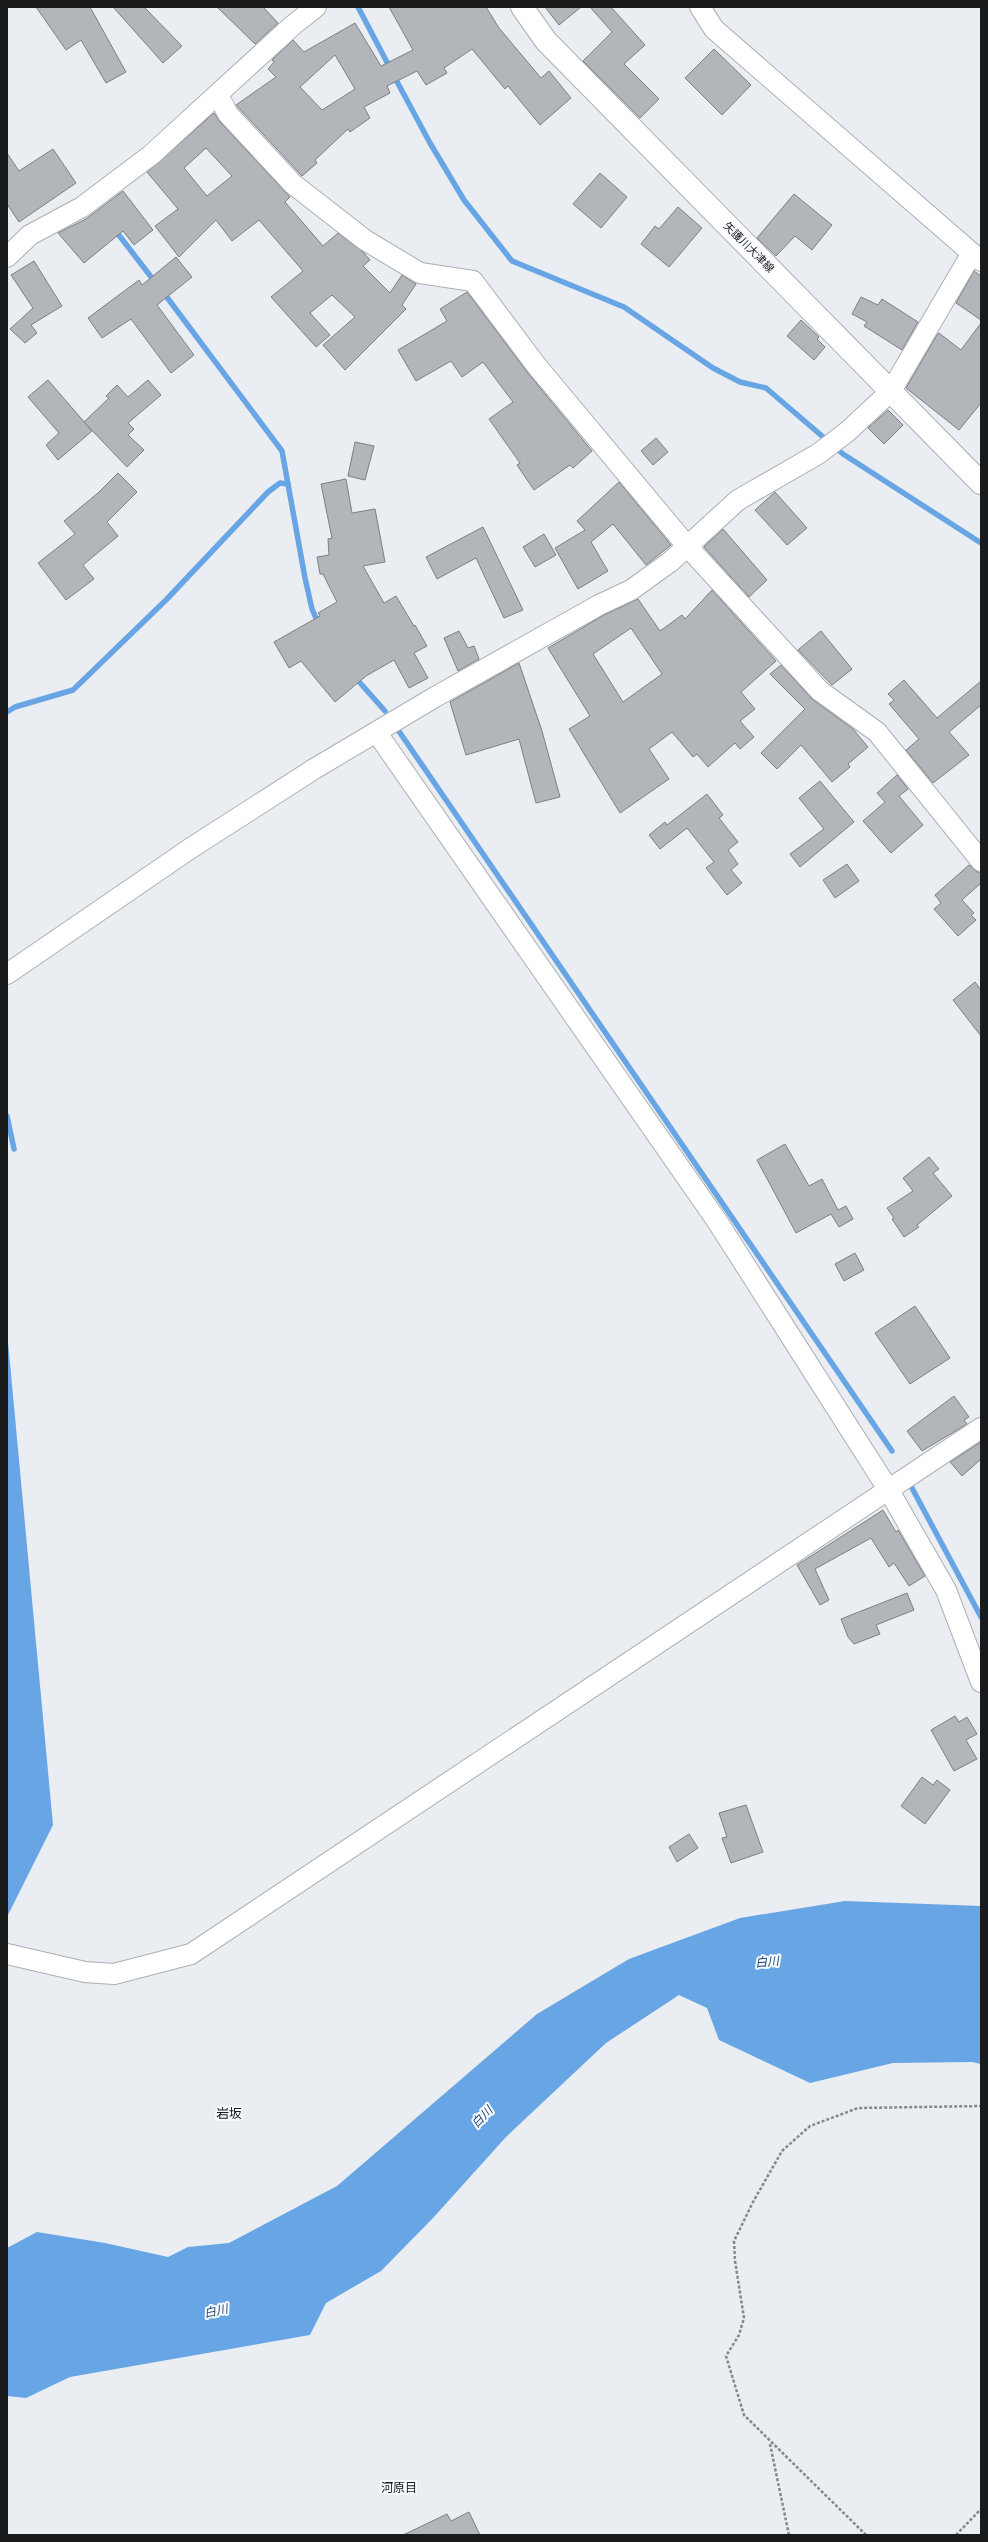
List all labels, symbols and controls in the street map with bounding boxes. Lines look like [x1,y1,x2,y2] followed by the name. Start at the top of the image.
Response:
[721,219,777,275] street label: 矢護川大津線
[754,1953,782,1970] water label: 白川
[468,2101,497,2131] water label: 白川
[216,2105,242,2121] district label: 岩坂
[203,2300,231,2320] water label: 白川
[381,2480,417,2495] district label: 河原目

